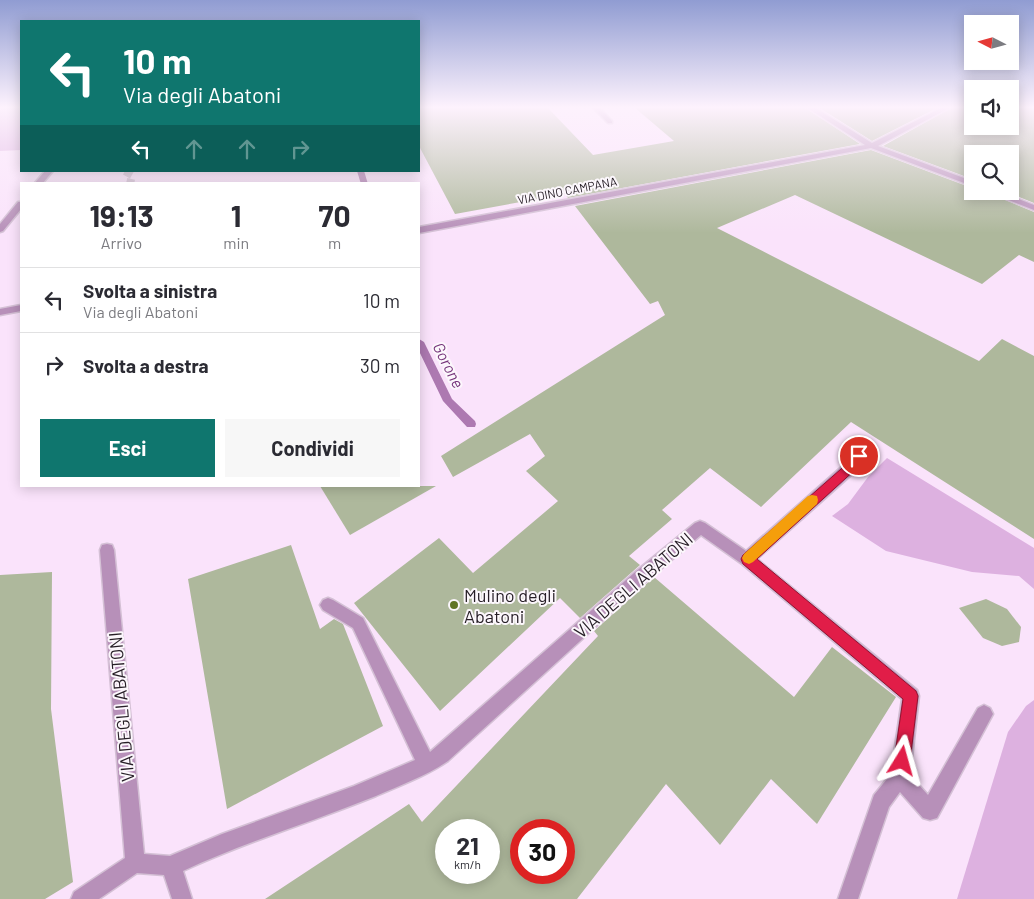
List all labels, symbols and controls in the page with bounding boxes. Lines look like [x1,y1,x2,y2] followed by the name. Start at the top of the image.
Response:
[964,15,1019,70] north arrow
[964,15,1019,200] map controls
[123,39,192,81] text: 10 m
[40,40,105,105] icon: left
[964,80,1019,135] button: sound
[123,81,281,107] text: Via degli Abatoni
[127,135,155,163] icon: left
[180,135,208,163] icon: ahead
[233,135,261,163] icon: ahead
[286,135,314,163] icon: right
[964,145,1019,200] button: search
[516,173,618,207] street label: VIA DINO CAMPANA
[89,197,154,233] text: 19:13
[231,197,241,233] text: 1
[319,197,351,233] text: 70
[101,233,142,252] text: Arrivo
[223,233,249,252] text: min
[328,233,341,252] text: m
[83,279,217,302] text: Svolta a sinistra
[40,286,68,314] icon: left
[363,289,400,312] text: 10 m
[83,302,198,321] text: Via degli Abatoni
[430,339,468,391] water label: Gorone
[40,351,68,379] icon: right
[83,354,209,377] text: Svolta a destra
[360,354,400,377] text: 30 m
[40,419,215,477] button: Esci
[225,419,400,477] button: Condividi
[838,435,880,477] pin
[845,442,873,470] icon: arrive
[569,527,697,643] street label: VIA DEGLI ABATONI
[464,584,556,627] place label: Mulino degli Abatoni
[448,599,460,611] marker: Mulino degli Abatoni
[103,631,139,783] street label: VIA DEGLI ABATONI
[875,734,927,786] position arrow
[510,819,575,884] speed limit sign: 30
[456,830,479,860] text: 21
[454,857,481,871] text: km/h

